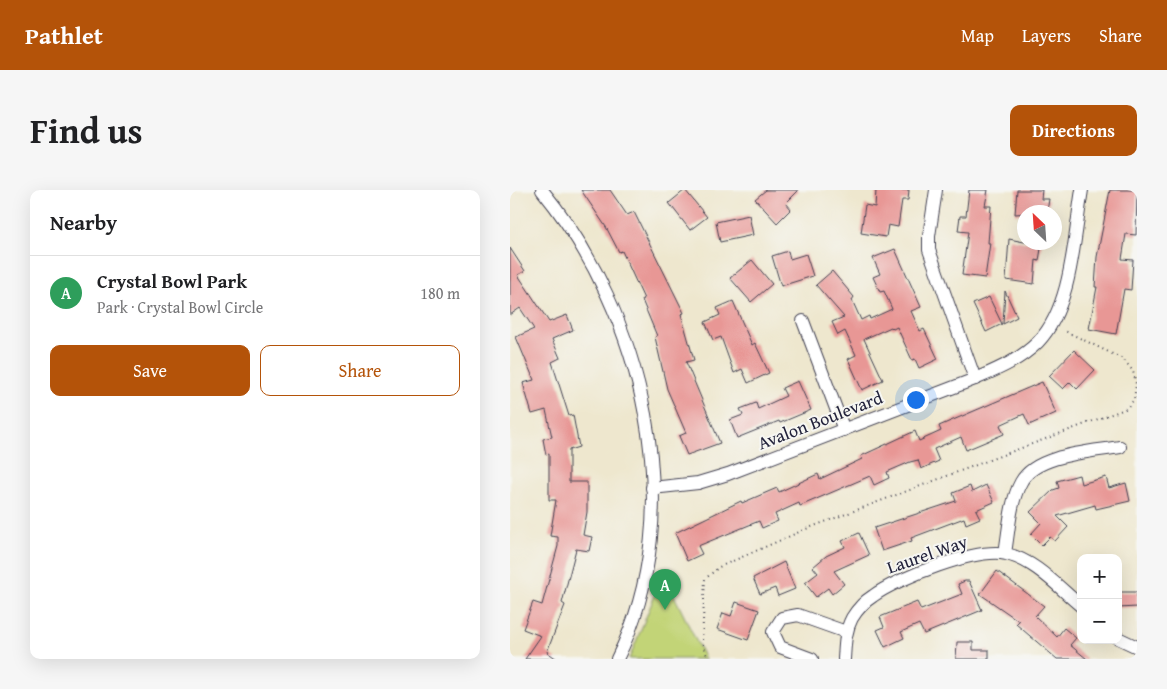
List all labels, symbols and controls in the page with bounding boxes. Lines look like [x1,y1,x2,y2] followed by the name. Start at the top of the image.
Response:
[25,18,103,53] text: Pathlet
[961,22,994,49] text: Map
[1022,22,1071,49] text: Layers
[1099,22,1142,49] text: Share
[30,105,143,156] text: Find us
[1010,105,1137,156] button: Directions
[1017,205,1062,250] north arrow
[50,207,117,238] text: Nearby
[97,267,247,295] text: Crystal Bowl Park
[61,281,71,305] text: A
[420,281,460,305] text: 180 m
[97,295,263,319] text: Park · Crystal Bowl Circle
[50,345,250,396] button: Save
[260,345,460,396] button: Share
[754,384,887,456] street label: Avalon Boulevard
[903,387,929,413] your location
[883,528,971,580] street label: Laurel Way
[1077,554,1122,644] map controls
[1077,554,1122,599] button: +
[649,569,681,610] pin: A
[1077,599,1122,644] button: −

